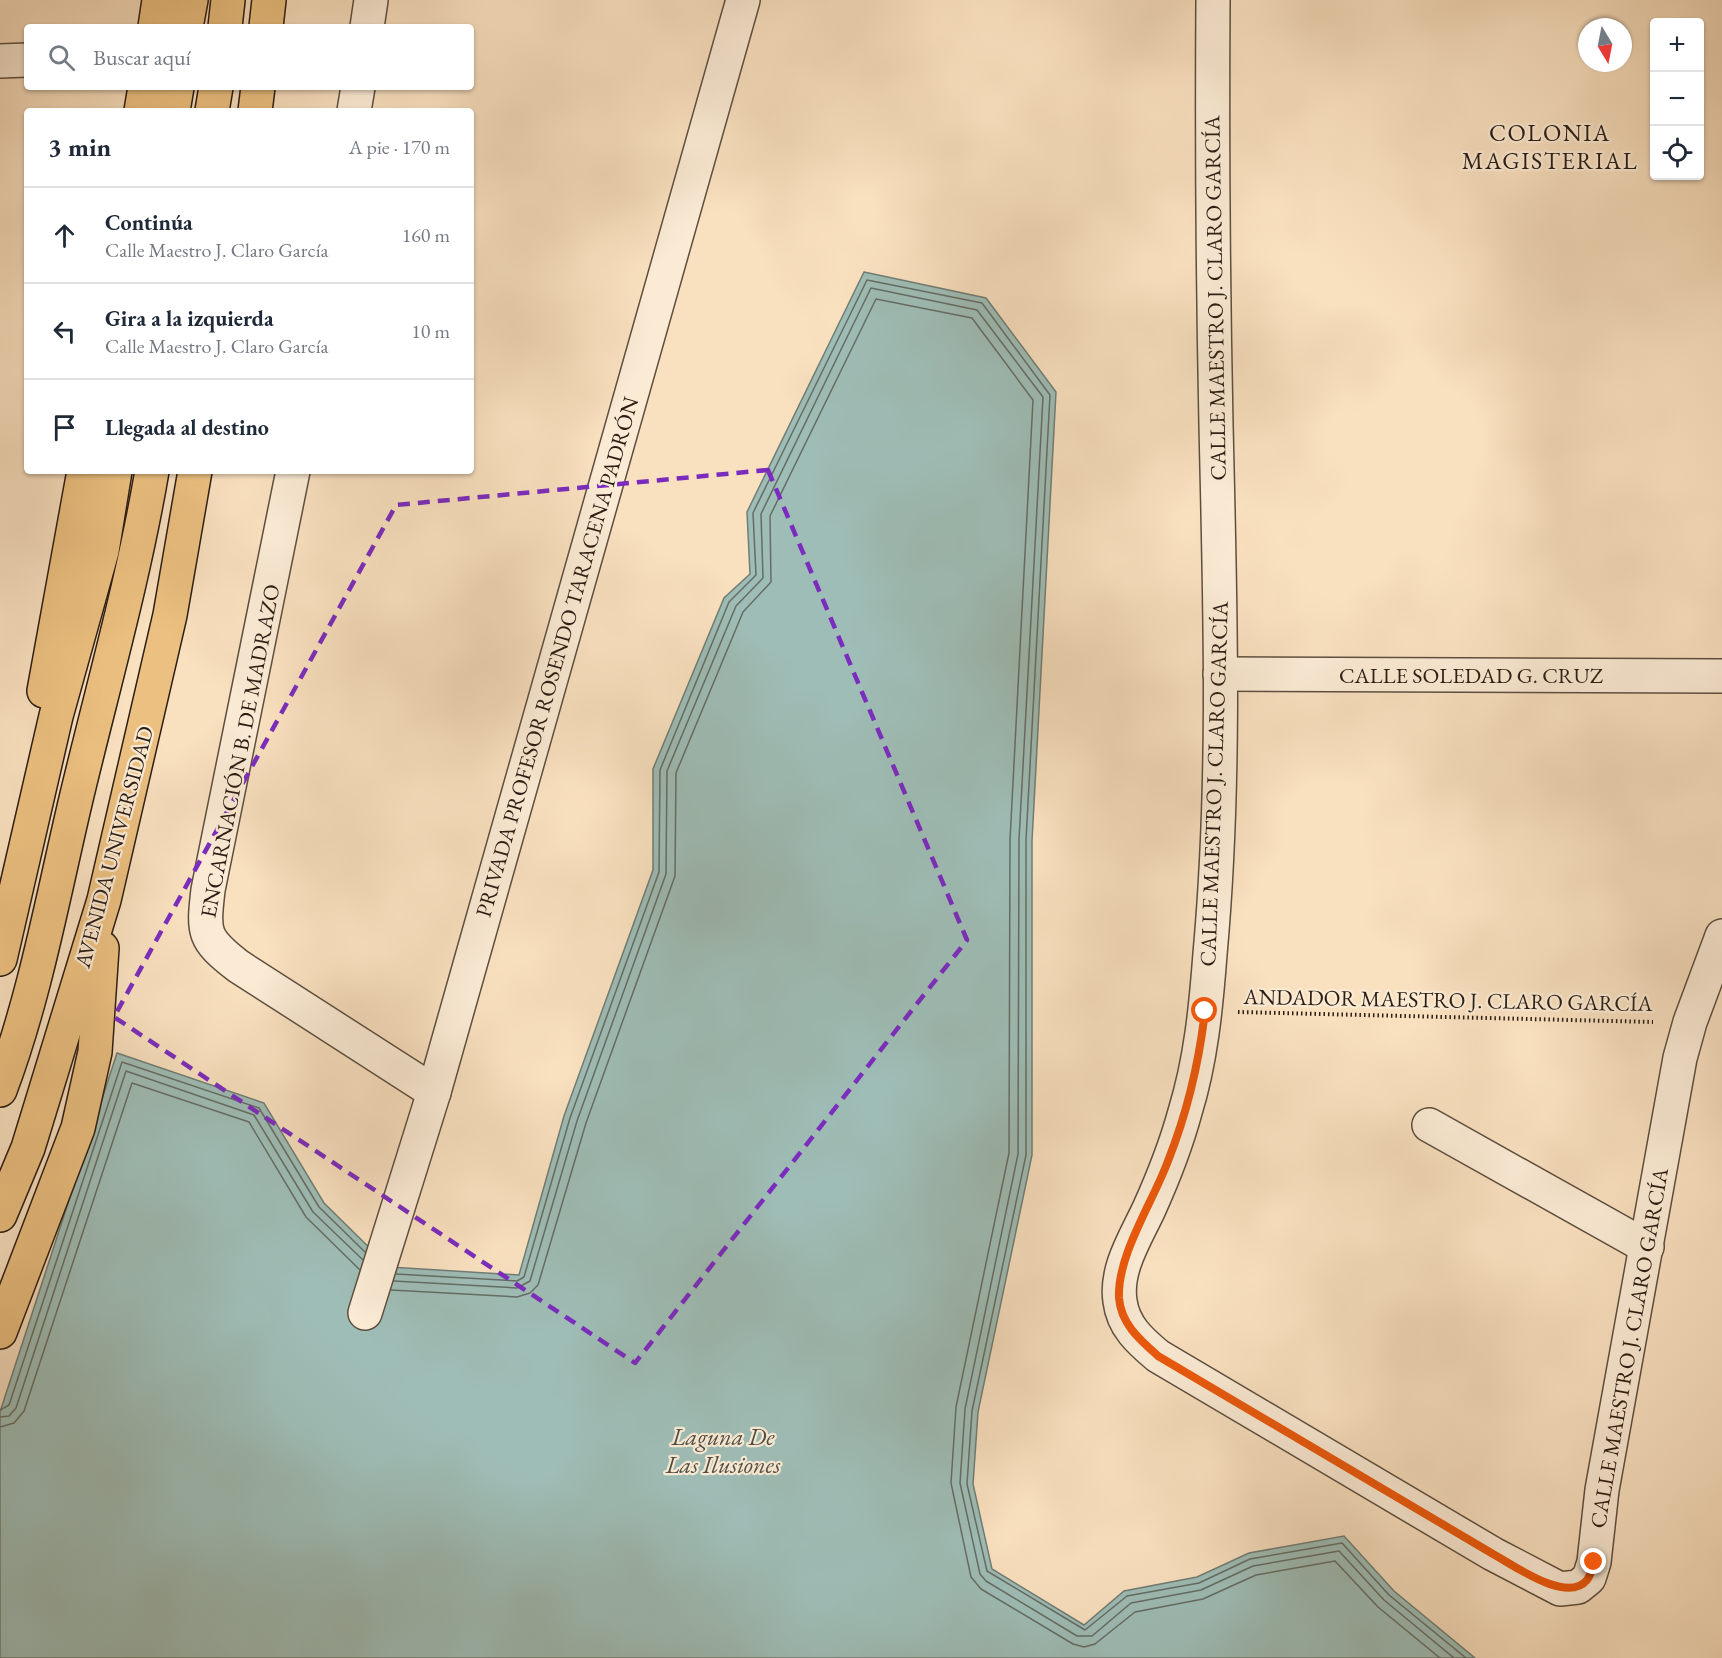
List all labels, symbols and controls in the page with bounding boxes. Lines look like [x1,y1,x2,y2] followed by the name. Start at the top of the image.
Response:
[1578,18,1632,72] north arrow
[1650,18,1704,180] map controls
[1650,18,1704,72] button: +
[24,24,474,90] search box
[45,41,78,74] icon: search
[93,43,191,72] text: Buscar aquí
[1650,72,1704,126] button: −
[1197,114,1233,481] street label: CALLE MAESTRO J. CLARO GARCÍA
[1462,117,1638,176] district label: COLONIA MAGISTERIAL
[1650,126,1704,180] button: locate
[48,130,111,164] text: 3 min
[349,134,450,160] text: A pie · 170 m
[105,208,193,237] text: Continúa
[48,219,81,252] icon: ahead
[402,222,450,248] text: 160 m
[105,237,329,263] text: Calle Maestro J. Claro García
[105,304,274,333] text: Gira a la izquierda
[48,315,81,348] icon: left
[411,318,450,344] text: 10 m
[105,333,329,359] text: Calle Maestro J. Claro García
[469,393,646,920] street label: PRIVADA PROFESOR ROSENDO TARACENA PADRÓN
[48,411,81,444] icon: arrive
[105,413,269,442] text: Llegada al destino
[193,582,287,920] street label: ENCARNACIÓN B. DE MADRAZO
[1193,600,1235,967] street label: CALLE MAESTRO J. CLARO GARCÍA
[1339,661,1603,690] street label: CALLE SOLEDAD G. CRUZ
[67,723,160,972] street label: AVENIDA UNIVERSIDAD
[1242,982,1654,1018] street label: ANDADOR MAESTRO J. CLARO GARCÍA
[1191,997,1217,1023] route start
[1583,1165,1675,1530] street label: CALLE MAESTRO J. CLARO GARCÍA
[665,1421,781,1480] water label: Laguna De Las Ilusiones
[1580,1548,1606,1574] route end

